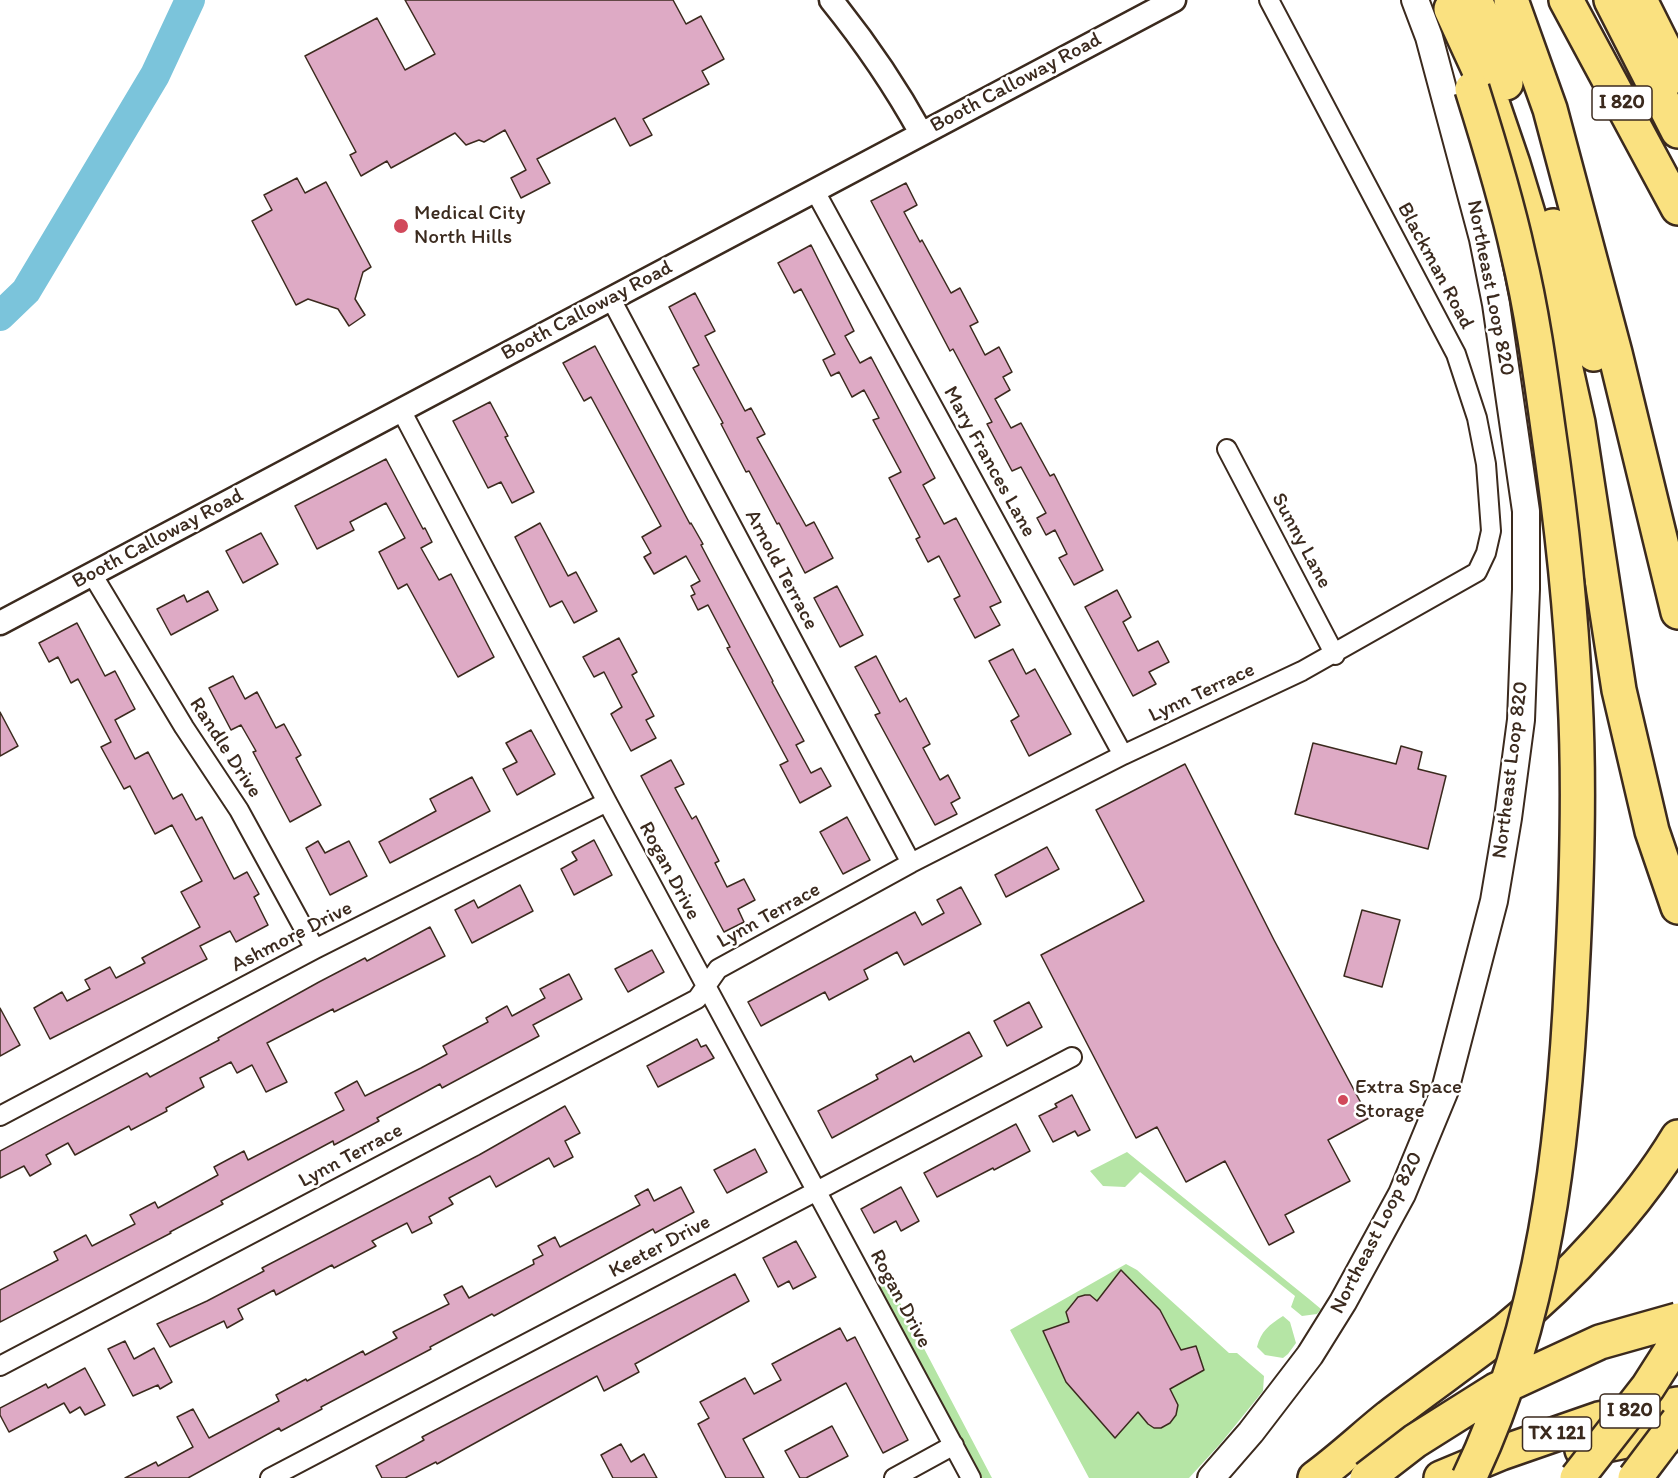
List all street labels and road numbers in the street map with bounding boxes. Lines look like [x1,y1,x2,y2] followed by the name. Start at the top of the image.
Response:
[926,27,1106,139] street label: Booth Calloway Road
[1592,86,1652,120] road number: I 820
[1391,198,1479,334] street label: Blackman Road
[1461,198,1519,378] street label: Northeast Loop 820
[497,255,677,367] street label: Booth Calloway Road
[937,382,1041,542] street label: Mary Frances Lane
[68,483,248,595] street label: Booth Calloway Road
[1265,489,1337,593] street label: Sunny Lane
[739,506,823,634] street label: Arnold Terrace
[1145,657,1259,729] street label: Lynn Terrace
[1488,680,1534,860] street label: Northeast Loop 820
[183,693,267,803] street label: Randle Drive
[633,818,705,924] street label: Rogan Drive
[713,877,825,955] street label: Lynn Terrace
[227,896,357,978] street label: Ashmore Drive
[295,1118,407,1194] street label: Lynn Terrace
[1325,1148,1429,1318] street label: Northeast Loop 820
[605,1210,715,1284] street label: Keeter Drive
[864,1246,936,1352] street label: Rogan Drive
[1600,1394,1660,1428] road number: I 820
[1522,1417,1592,1451] road number: TX 121

